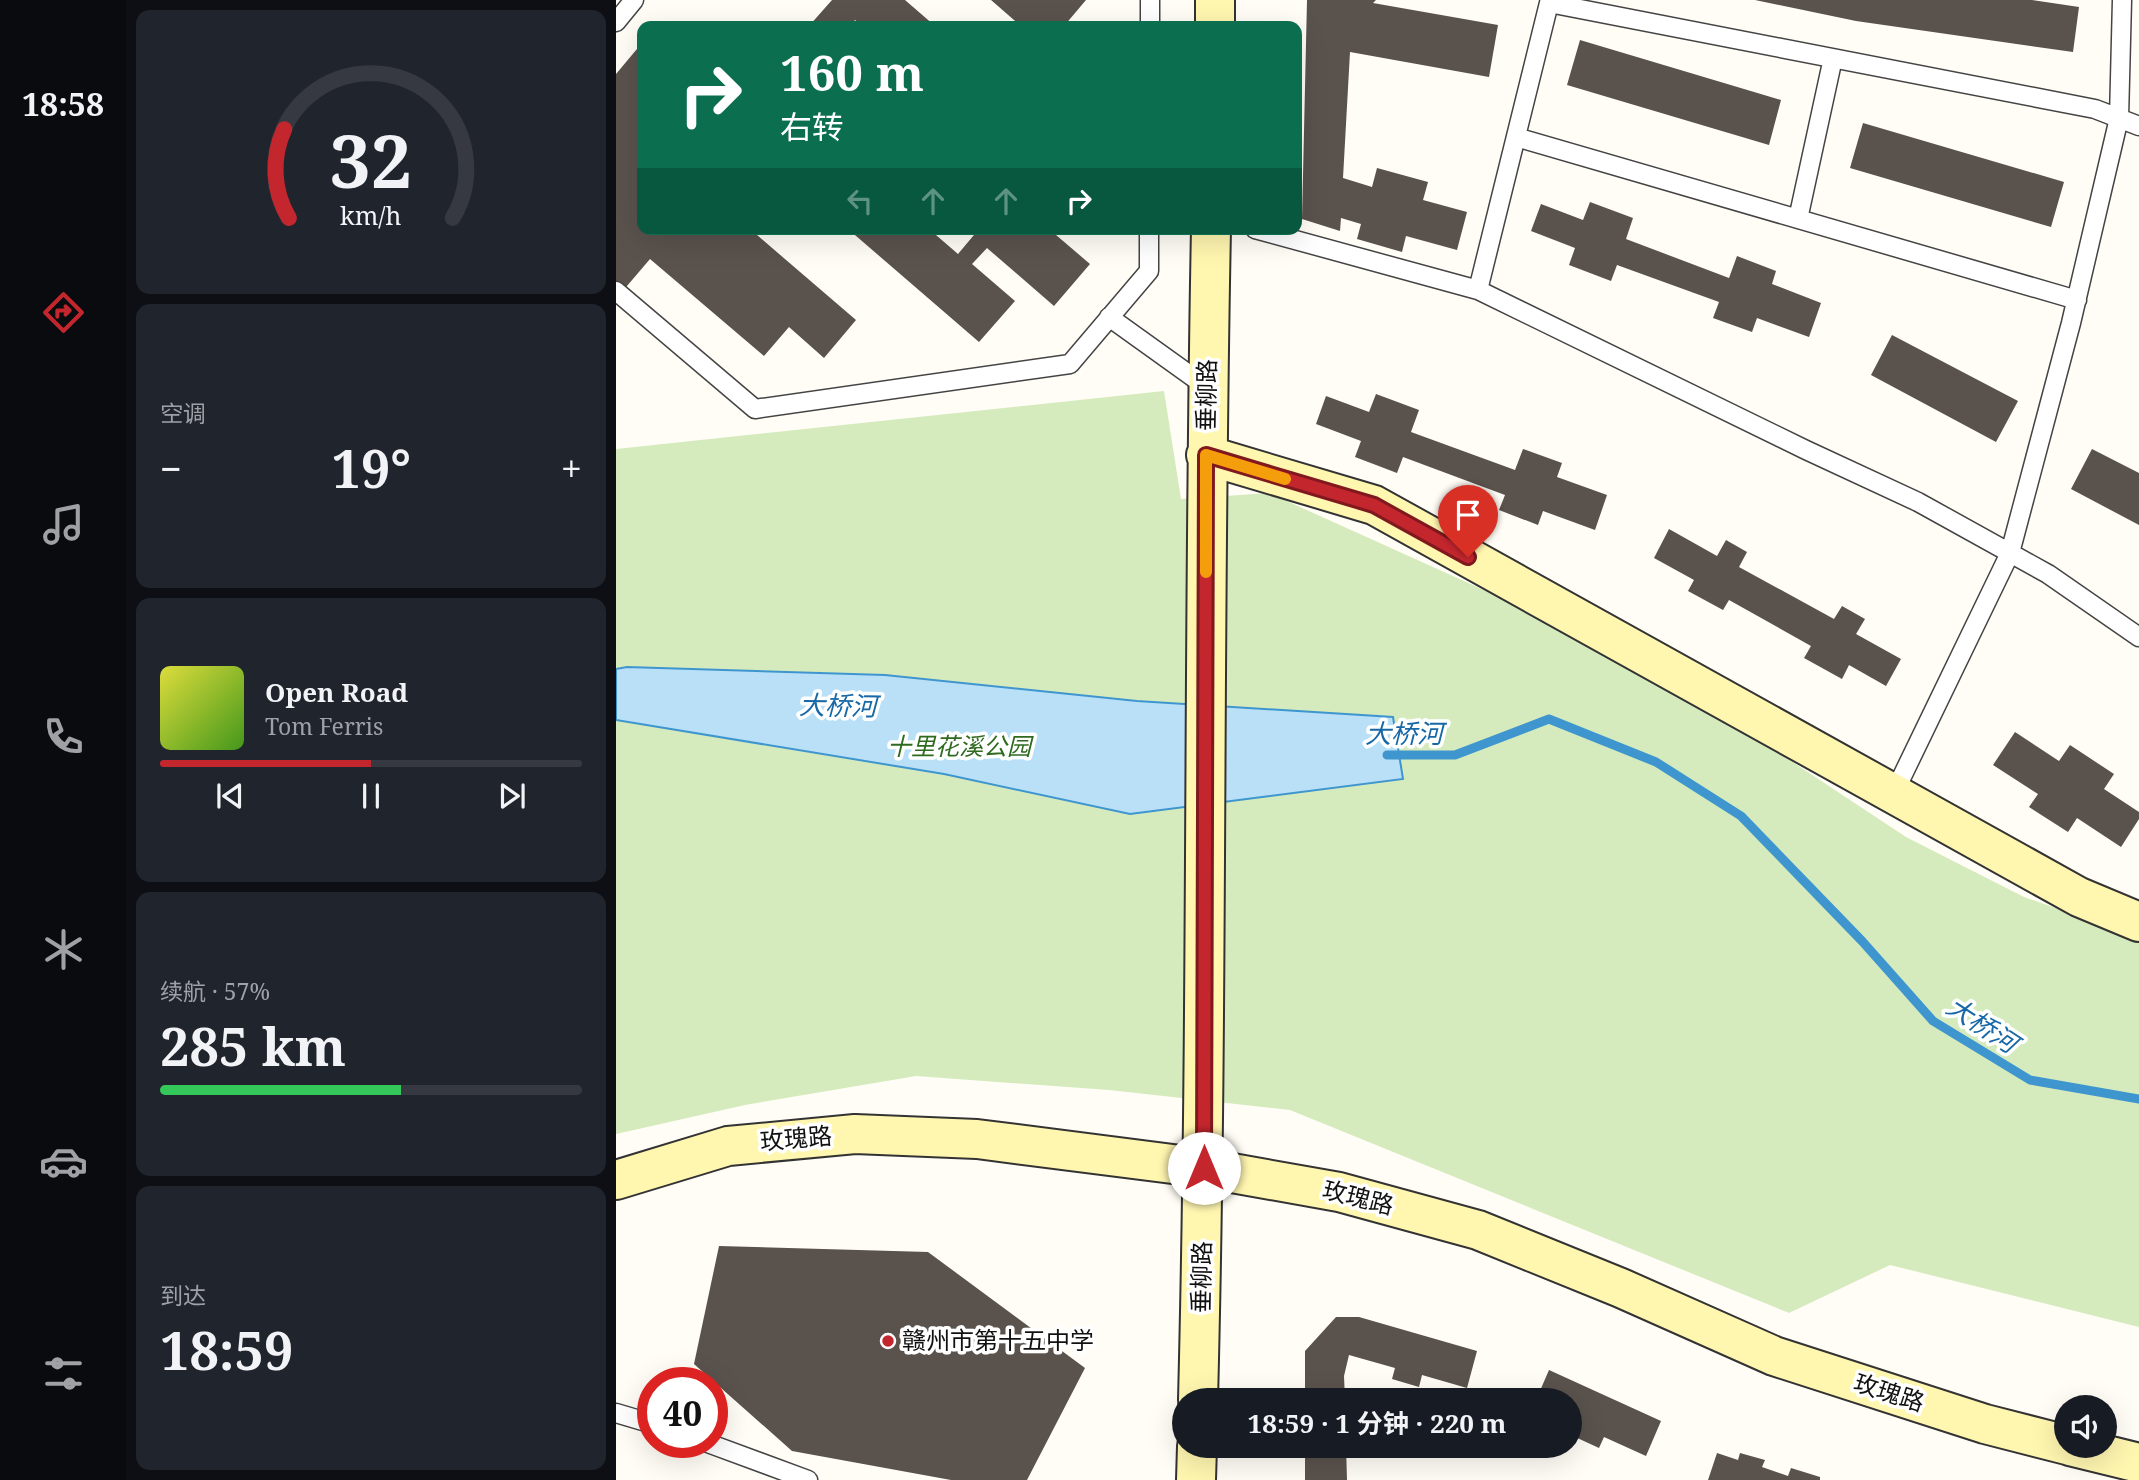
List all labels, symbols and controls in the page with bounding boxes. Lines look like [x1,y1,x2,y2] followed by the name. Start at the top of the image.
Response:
[780,39,924,105] text: 160 m
[665,49,756,140] icon: right
[22,82,104,125] text: 18:58
[780,105,844,148] text: 右转
[330,110,412,209] text: 32
[841,182,879,220] icon: left
[914,182,952,220] icon: ahead
[987,182,1025,220] icon: ahead
[1060,182,1098,220] icon: right
[340,198,402,232] text: km/h
[39,288,88,337] icon: directions
[1188,359,1223,431] street label: 垂柳路
[160,397,206,429] text: 空调
[332,432,411,503] text: 19°
[160,442,182,494] text: −
[561,442,582,494] text: +
[1438,485,1498,557] pin
[1449,496,1487,534] icon: arrive
[39,500,88,549] icon: music
[265,674,408,710] text: Open Road
[799,686,882,724] water label: 大桥河
[265,710,383,742] text: Tom Ferris
[39,712,88,761] icon: phone
[1365,715,1448,751] water label: 大桥河
[887,729,1034,762] park label: 十里花溪公园
[211,777,249,815] icon: previous
[352,777,390,815] icon: pause
[493,777,531,815] icon: next
[39,925,88,974] icon: climate
[160,975,270,1007] text: 续航 · 57%
[1940,988,2029,1063] water label: 大桥河
[160,1010,346,1081] text: 285 km
[759,1118,833,1157] street label: 玫瑰路
[1167,1131,1241,1205] position arrow
[39,1137,88,1186] icon: car
[1319,1172,1397,1221] street label: 玫瑰路
[1183,1241,1218,1313] street label: 垂柳路
[160,1279,206,1311] text: 到达
[160,1314,293,1385] text: 18:59
[902,1323,1094,1356] place label: 赣州市第十五中学
[880,1333,896,1349] marker: 赣州市第十五中学
[39,1349,88,1398] icon: filters
[1850,1365,1929,1418] street label: 玫瑰路
[637,1367,728,1458] speed limit sign: 40
[2054,1395,2117,1458] map controls
[2054,1395,2117,1458] button: sound
[1248,1405,1506,1441] text: 18:59 · 1 分钟 · 220 m

